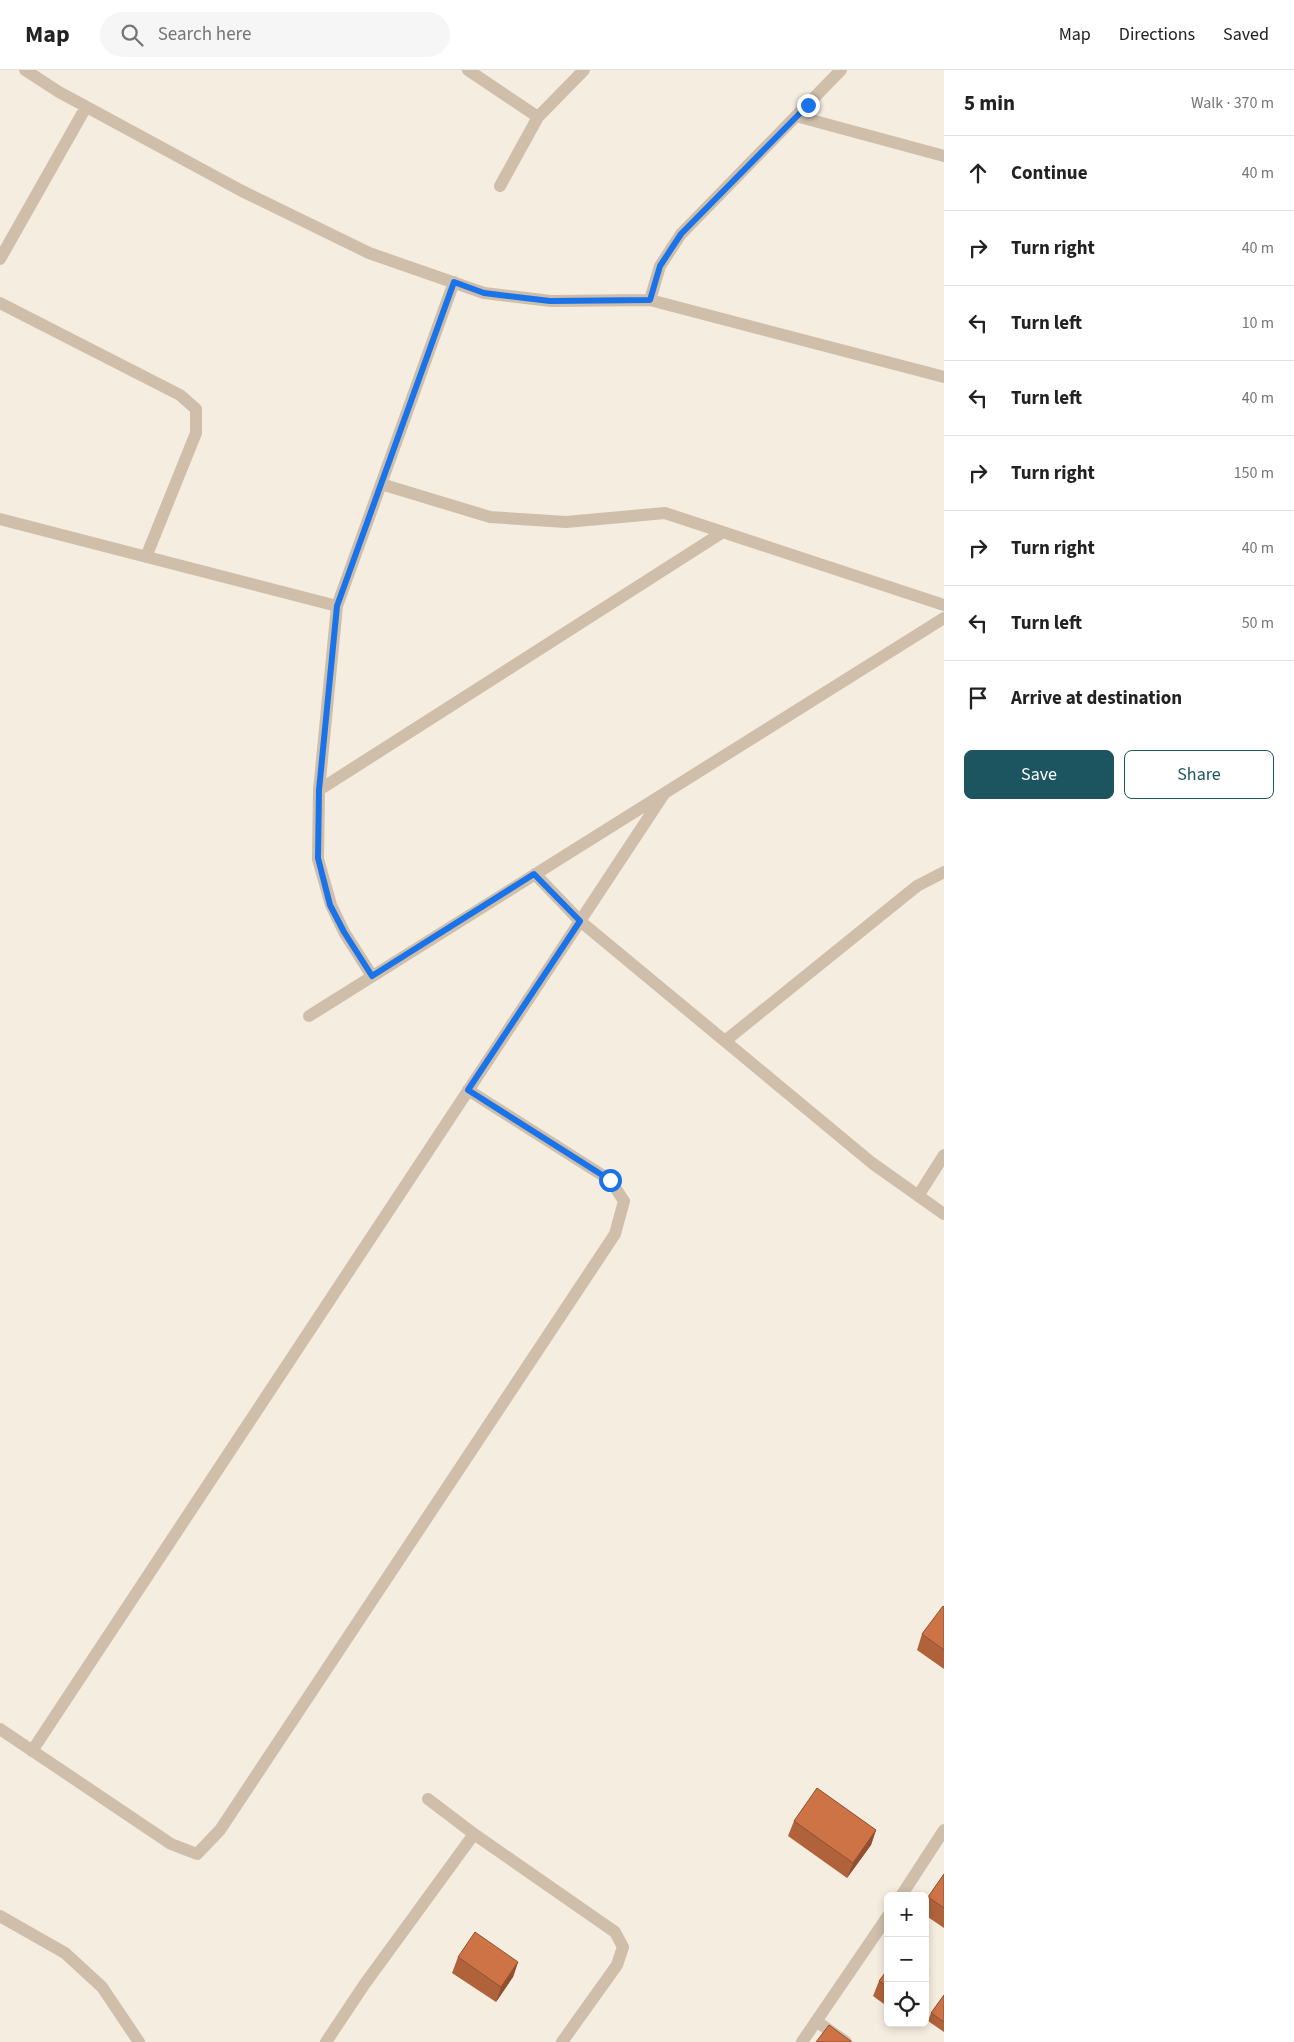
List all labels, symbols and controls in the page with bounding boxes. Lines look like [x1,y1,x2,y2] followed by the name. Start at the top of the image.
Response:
[100,12,450,57] search box
[25,17,70,52] text: Map
[118,21,146,49] icon: search
[158,21,251,48] text: Search here
[1059,22,1091,47] text: Map
[1119,22,1195,47] text: Directions
[1223,22,1269,47] text: Saved
[964,88,1015,118] text: 5 min
[1191,92,1274,114] text: Walk · 370 m
[797,94,820,117] route end
[964,159,992,187] icon: ahead
[1011,160,1088,187] text: Continue
[1242,162,1274,184] text: 40 m
[964,234,992,262] icon: right
[1011,235,1095,262] text: Turn right
[1242,237,1274,259] text: 40 m
[964,309,992,337] icon: left
[1011,310,1082,337] text: Turn left
[1242,312,1274,334] text: 10 m
[964,384,992,412] icon: left
[1011,385,1082,412] text: Turn left
[1242,387,1274,409] text: 40 m
[964,459,992,487] icon: right
[1011,460,1095,487] text: Turn right
[1234,462,1274,484] text: 150 m
[964,534,992,562] icon: right
[1011,535,1095,562] text: Turn right
[1242,537,1274,559] text: 40 m
[964,609,992,637] icon: left
[1011,610,1082,637] text: Turn left
[1242,612,1274,634] text: 50 m
[964,684,992,712] icon: arrive
[1011,685,1182,712] text: Arrive at destination
[964,750,1114,799] button: Save
[1124,750,1274,799] button: Share
[599,1169,622,1192] route start
[884,1892,929,2027] map controls
[884,1892,929,1937] button: +
[884,1937,929,1982] button: −
[884,1982,929,2027] button: locate

